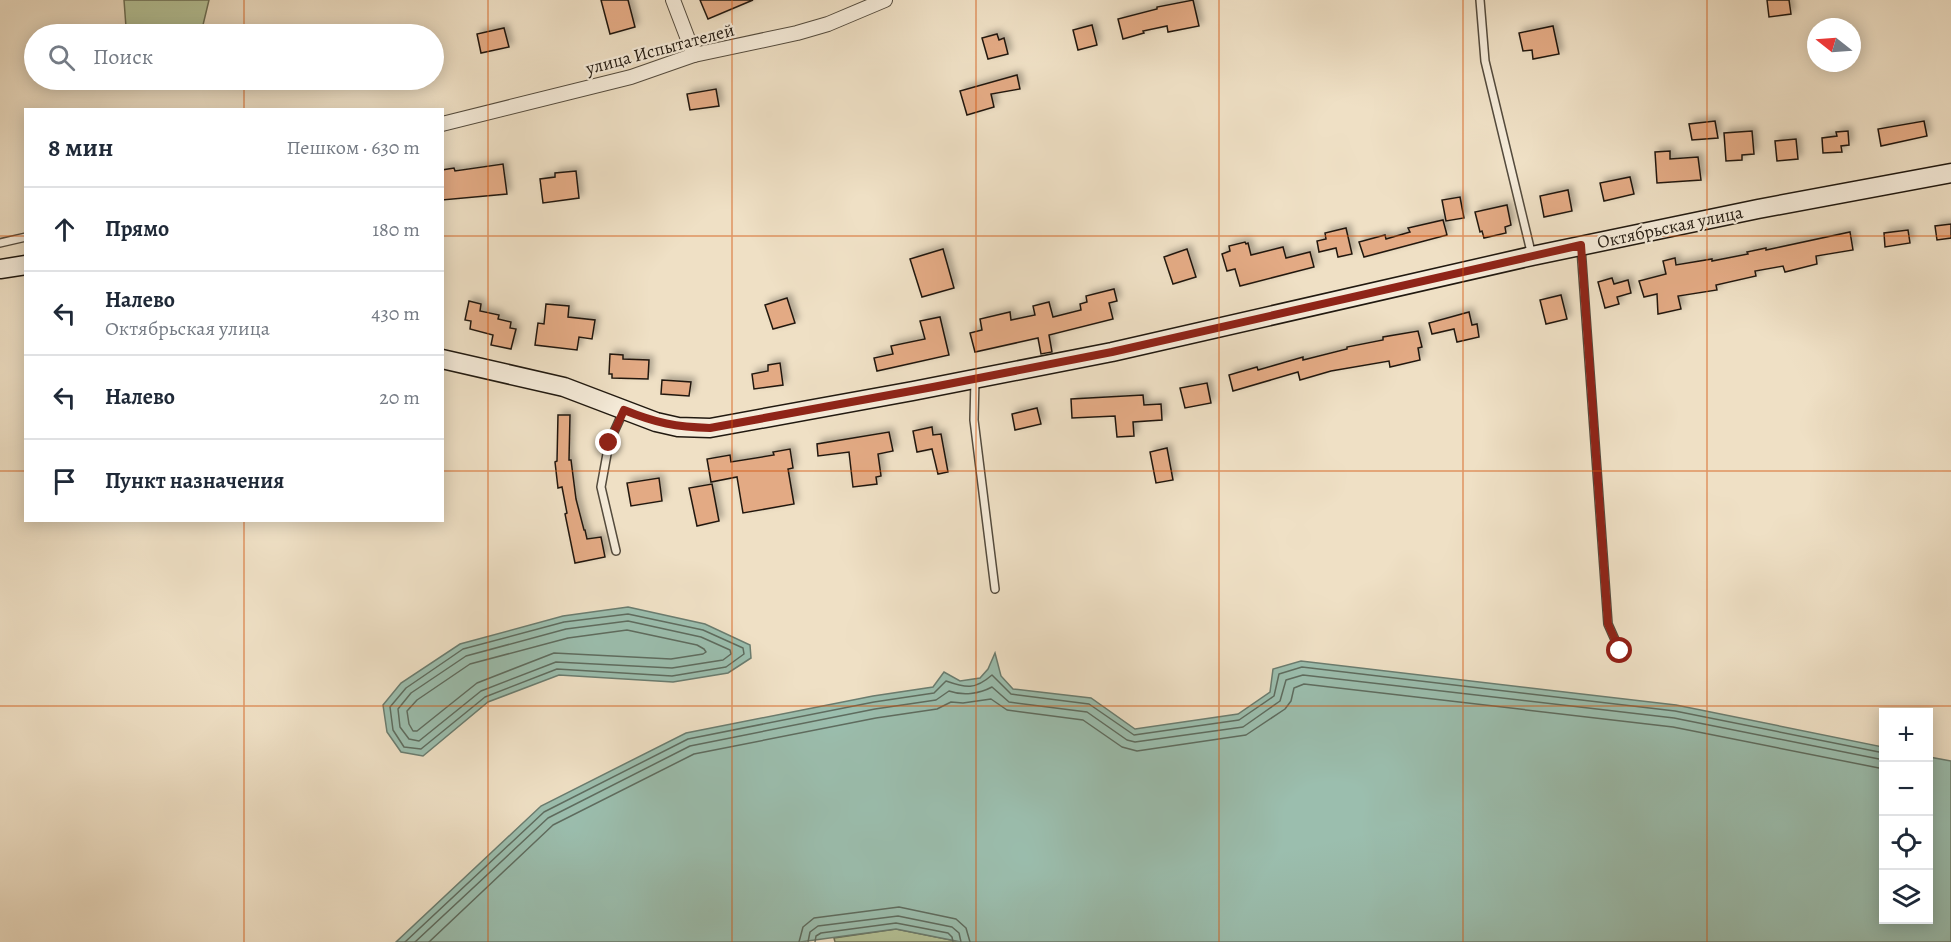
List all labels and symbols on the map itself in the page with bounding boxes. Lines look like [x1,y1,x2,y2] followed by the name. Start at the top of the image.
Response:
[582,18,737,81] street label: улица Испытателей
[1807,18,1861,72] north arrow
[1595,200,1746,254] street label: Октябрьская улица
[595,429,621,455] route end
[1606,637,1632,663] route start

